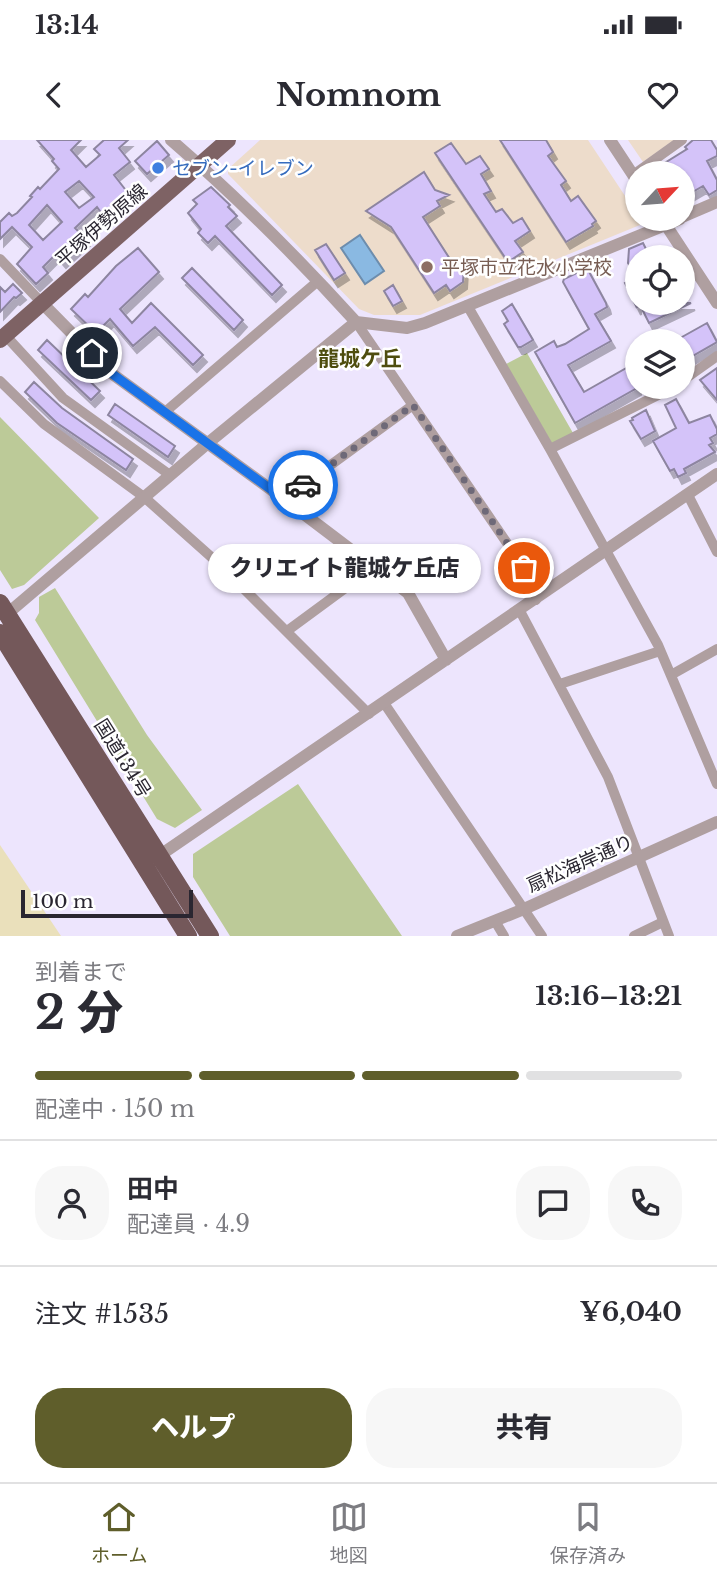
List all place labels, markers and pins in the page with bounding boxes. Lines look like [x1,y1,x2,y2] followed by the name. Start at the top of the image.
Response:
[172,157,314,180] place label: セブン-イレブン
[150,160,166,176] marker: セブン-イレブン
[441,256,612,279] place label: 平塚市立花水小学校
[419,259,435,275] marker: 平塚市立花水小学校
[62,323,122,383] pin
[494,538,554,598] pin
[209,544,482,592] callout: クリエイト龍城ケ丘店

